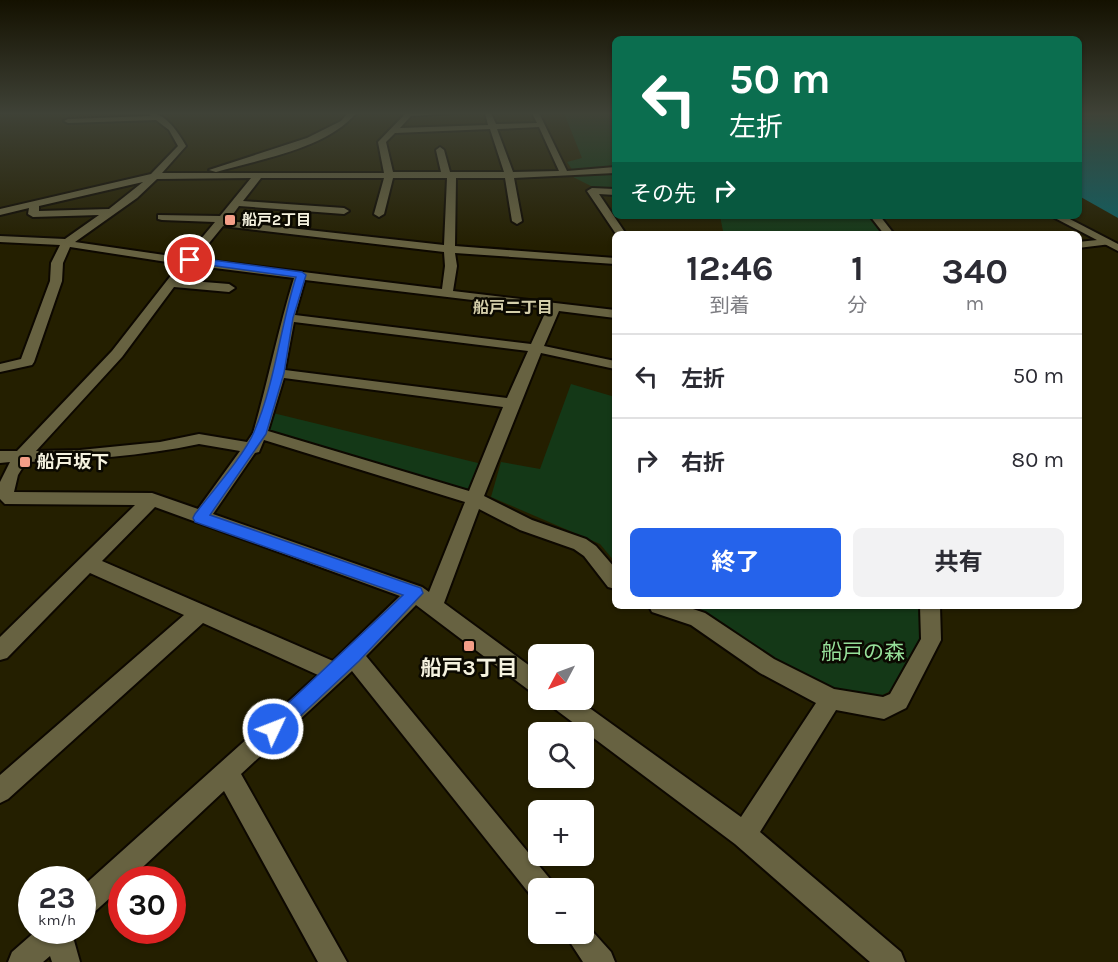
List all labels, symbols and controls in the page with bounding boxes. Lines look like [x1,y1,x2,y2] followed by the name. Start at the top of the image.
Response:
[729,54,831,104] text: 50 m
[630,60,708,138] icon: left
[729,111,783,143] text: 左折
[708,174,741,207] icon: right
[630,181,696,207] text: その先
[242,211,311,229] place label: 船戸2丁目
[223,213,237,227] marker: 船戸2丁目
[164,234,215,285] pin
[173,243,206,276] icon: arrive
[686,247,774,289] text: 12:46
[851,247,864,289] text: 1
[941,250,1008,292] text: 340
[965,292,984,315] text: m
[710,294,750,317] text: 到着
[848,294,868,317] text: 分
[473,298,553,317] district label: 船戸二丁目
[630,360,663,393] icon: left
[1013,363,1064,389] text: 50 m
[681,366,725,392] text: 左折
[630,444,663,477] icon: right
[1012,447,1064,473] text: 80 m
[681,450,725,476] text: 右折
[37,451,109,473] place label: 船戸坂下
[18,455,32,469] marker: 船戸坂下
[630,528,841,597] button: 終了
[853,528,1064,597] button: 共有
[462,639,476,653] marker: 船戸3丁目
[821,640,905,664] park label: 船戸の森
[528,644,594,710] north arrow
[528,644,594,944] map controls
[420,656,518,680] place label: 船戸3丁目
[241,697,305,761] position arrow
[528,722,594,788] button: search
[528,800,594,866] button: +
[108,866,186,944] speed limit sign: 30
[528,878,594,944] button: −
[39,880,75,916] text: 23
[38,911,76,929] text: km/h

